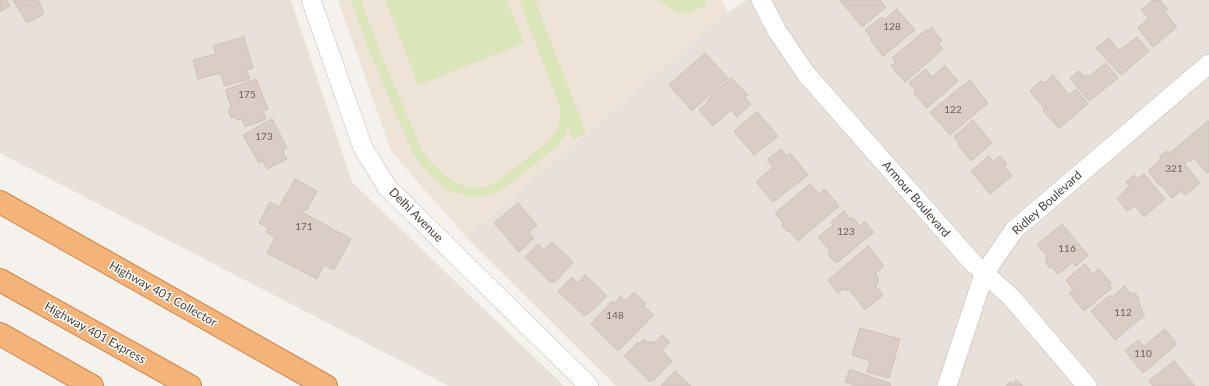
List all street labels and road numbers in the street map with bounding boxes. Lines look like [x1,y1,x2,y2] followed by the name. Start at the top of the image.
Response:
[879,158,953,240] street label: Armour Boulevard
[1009,168,1085,238] street label: Ridley Boulevard
[386,185,446,245] street label: Delhi Avenue
[107,258,219,330] street label: Highway 401 Collector
[42,299,148,367] street label: Highway 401 Express

